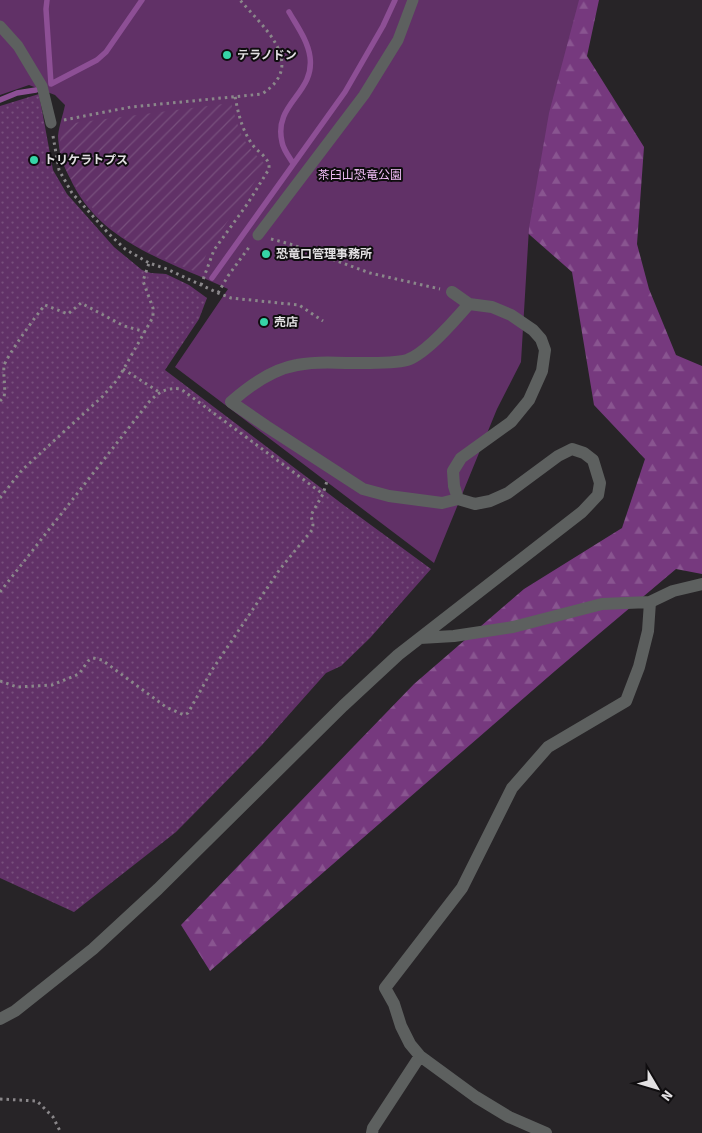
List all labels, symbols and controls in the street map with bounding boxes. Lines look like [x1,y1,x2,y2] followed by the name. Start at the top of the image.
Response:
[237,47,297,64] place label: テラノドン
[221,49,233,61] marker: テラノドン
[44,152,128,169] place label: トリケラトプス
[28,154,40,166] marker: トリケラトプス
[318,167,402,184] park label: 茶臼山恐竜公園
[276,246,372,263] place label: 恐竜口管理事務所
[260,248,272,260] marker: 恐竜口管理事務所
[274,314,298,331] place label: 売店
[258,316,270,328] marker: 売店
[632,1063,682,1113] north arrow
[656,1086,677,1105] text: N

